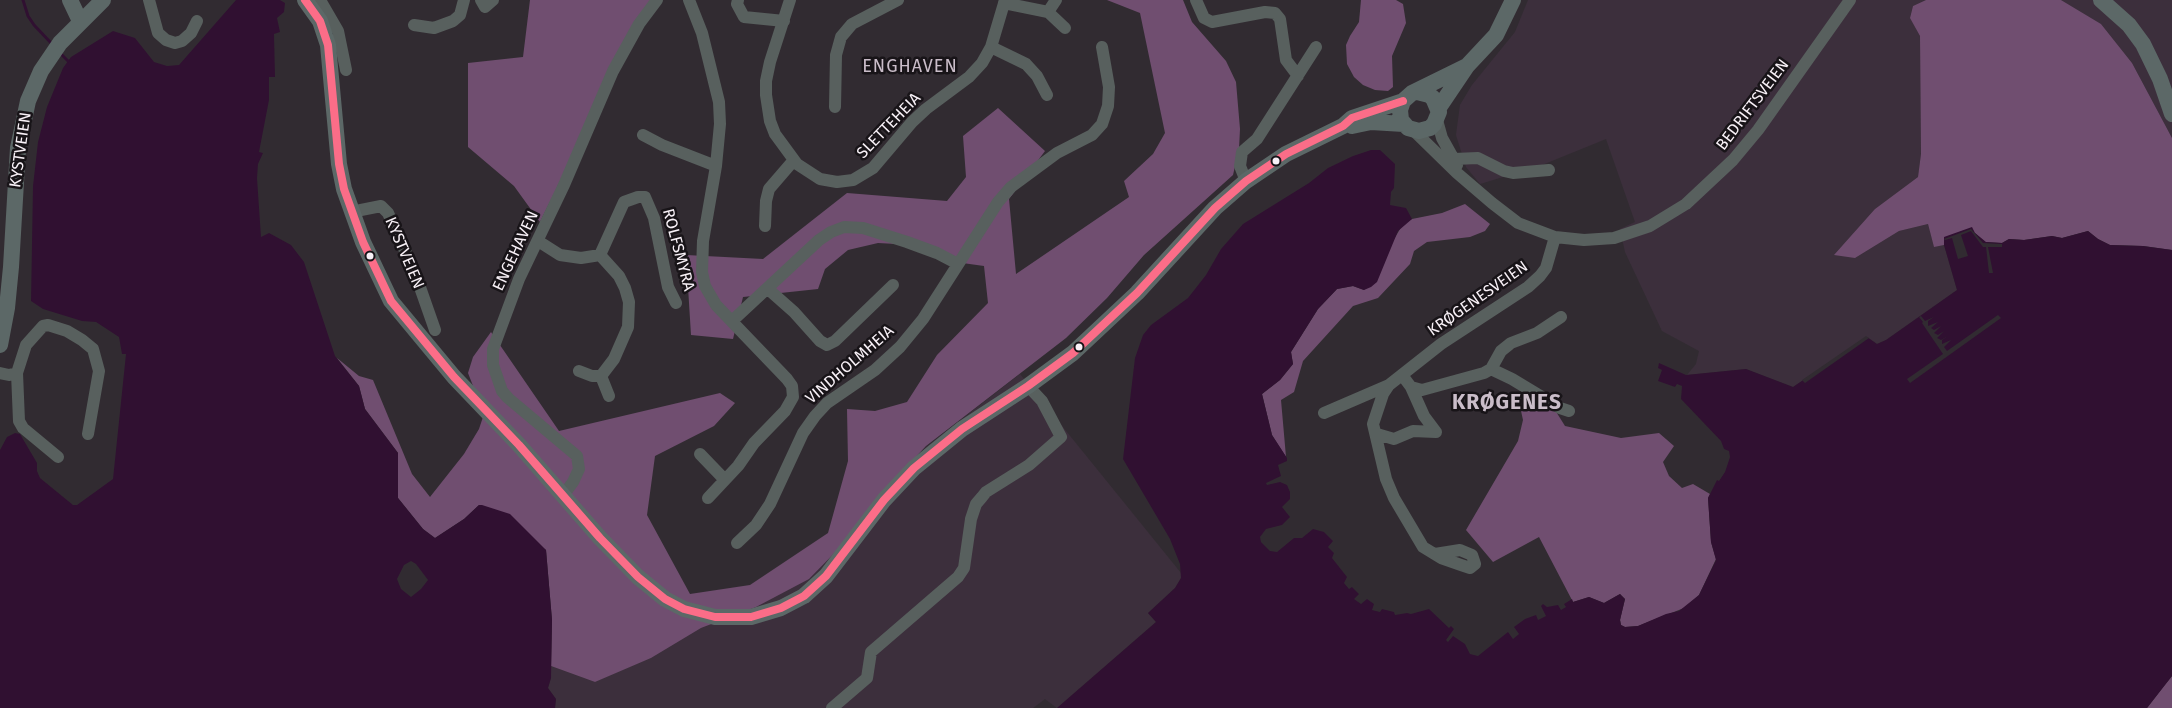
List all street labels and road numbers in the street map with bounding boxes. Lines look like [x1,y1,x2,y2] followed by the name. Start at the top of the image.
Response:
[1713,56,1793,154] street label: BEDRIFTSVEIEN
[853,89,925,163] street label: SLETTEHEIA
[6,111,36,189] street label: KYSTVEIEN
[658,207,698,293] street label: ROLFSMYRA
[489,208,543,294] street label: ENGEHAVEN
[380,214,428,292] street label: KYSTVEIEN
[1424,257,1532,341] street label: KRØGENESVEIEN
[802,322,898,408] street label: VINDHOLMHEIA

